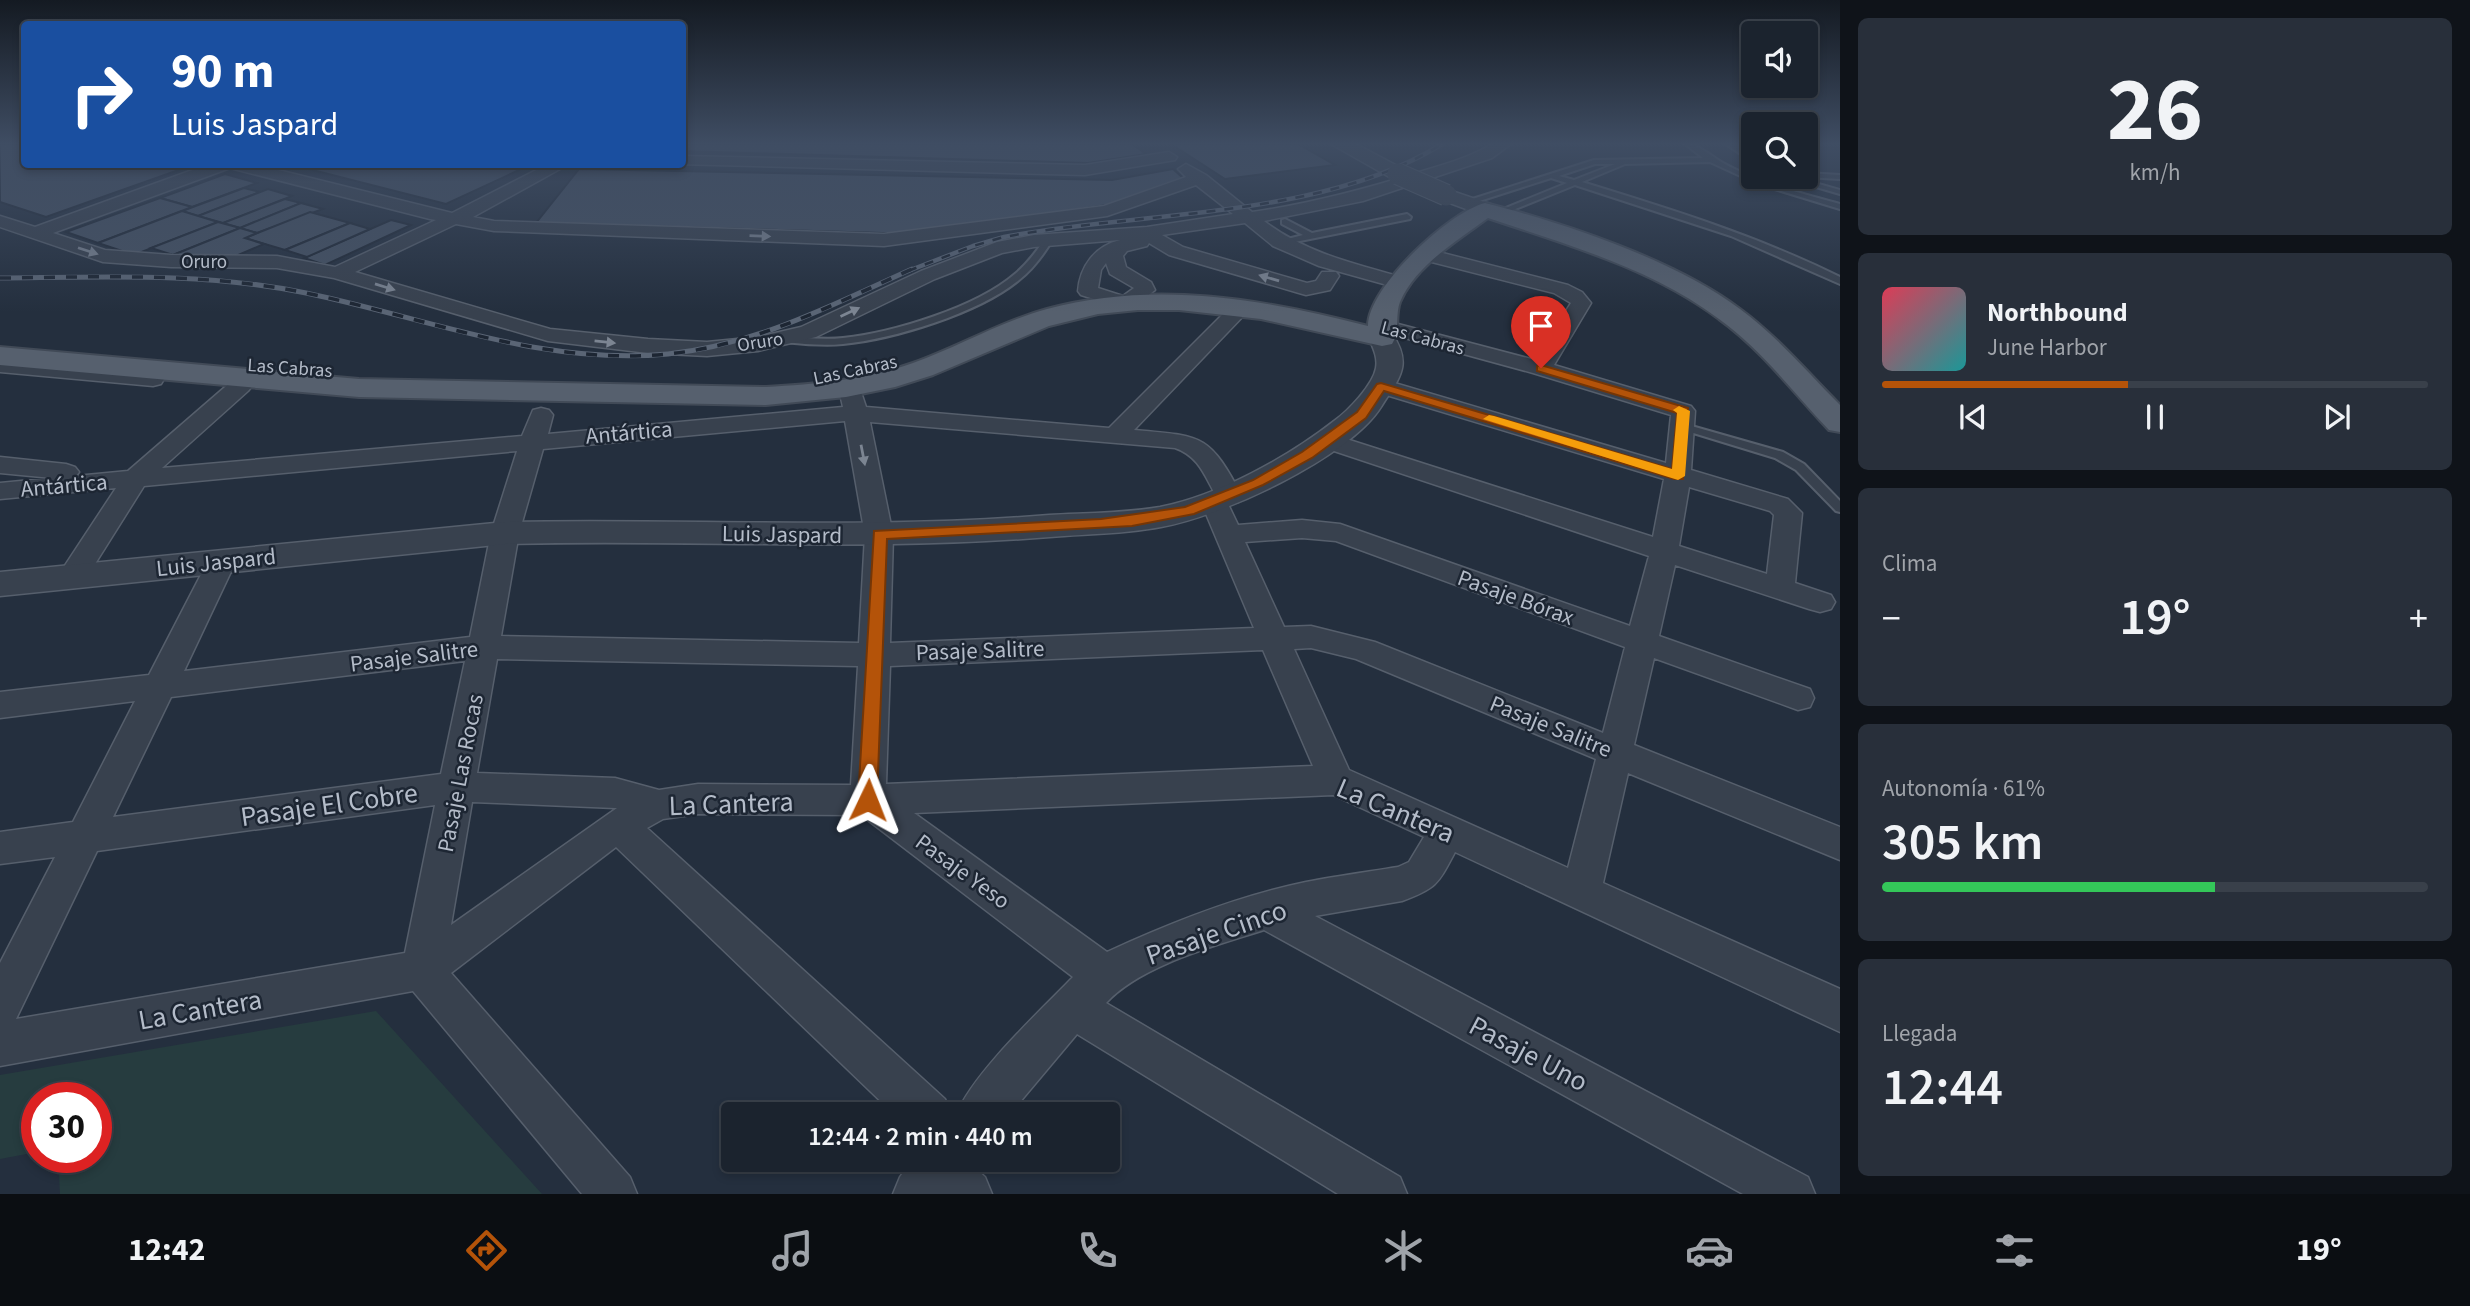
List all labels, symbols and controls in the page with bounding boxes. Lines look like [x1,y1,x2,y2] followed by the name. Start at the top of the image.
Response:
[1741,21,1818,189] map controls
[1741,21,1818,98] button: sound
[171,37,275,107] text: 90 m
[2107,46,2203,175] text: 26
[56,49,147,140] icon: right
[171,102,338,148] text: Luis Jaspard
[1741,112,1818,189] button: search
[2129,156,2181,189] text: km/h
[749,230,771,241] one-way arrow
[77,246,98,257] one-way arrow
[181,249,227,276] street label: Oruro
[1258,273,1279,283] one-way arrow
[374,283,395,293] one-way arrow
[1987,294,2128,331] text: Northbound
[1511,296,1571,368] pin
[840,306,861,317] one-way arrow
[1522,307,1560,345] icon: arrive
[1378,314,1467,363] street label: Las Cabras
[735,326,785,359] street label: Oruro
[1987,331,2107,364] text: June Harbor
[594,337,616,348] one-way arrow
[811,348,900,393] street label: Las Cabras
[246,352,333,385] street label: Las Cabras
[1954,398,1992,436] icon: previous
[2136,398,2174,436] icon: pause
[2318,398,2356,436] icon: next
[584,412,674,453] street label: Antártica
[858,444,869,466] one-way arrow
[19,465,109,506] street label: Antártica
[722,517,842,552] street label: Luis Jaspard
[155,540,278,585] street label: Luis Jaspard
[1882,547,1937,580] text: Clima
[1453,561,1579,634] street label: Pasaje Bórax
[2119,581,2191,655] text: 19°
[1882,592,1901,646] text: −
[2409,592,2428,646] text: +
[348,632,480,681] street label: Pasaje Salitre
[915,632,1045,669] street label: Pasaje Salitre
[1485,687,1617,766] street label: Pasaje Salitre
[429,691,492,855] street label: Pasaje Las Rocas
[831,763,905,837] position arrow
[1330,768,1461,854] street label: La Cantera
[1882,772,2045,805] text: Autonomía · 61%
[238,773,420,837] street label: Pasaje El Cobre
[668,782,794,826] street label: La Cantera
[1882,806,2043,880] text: 305 km
[908,826,1017,917] street label: Pasaje Yeso
[1141,890,1292,976] street label: Pasaje Cinco
[135,979,265,1041] street label: La Cantera
[1462,1006,1595,1102] street label: Pasaje Uno
[1882,1017,1957,1050] text: Llegada
[1882,1051,2003,1125] text: 12:44
[21,1082,112,1173] speed limit sign: 30
[808,1118,1033,1155] text: 12:44 · 2 min · 440 m
[462,1226,511,1275] icon: directions
[768,1226,817,1275] icon: music
[1073,1226,1122,1275] icon: phone
[1379,1226,1428,1275] icon: climate
[1685,1226,1734,1275] icon: car
[1990,1226,2039,1275] icon: filters
[128,1227,206,1273] text: 12:42
[2296,1227,2342,1273] text: 19°

